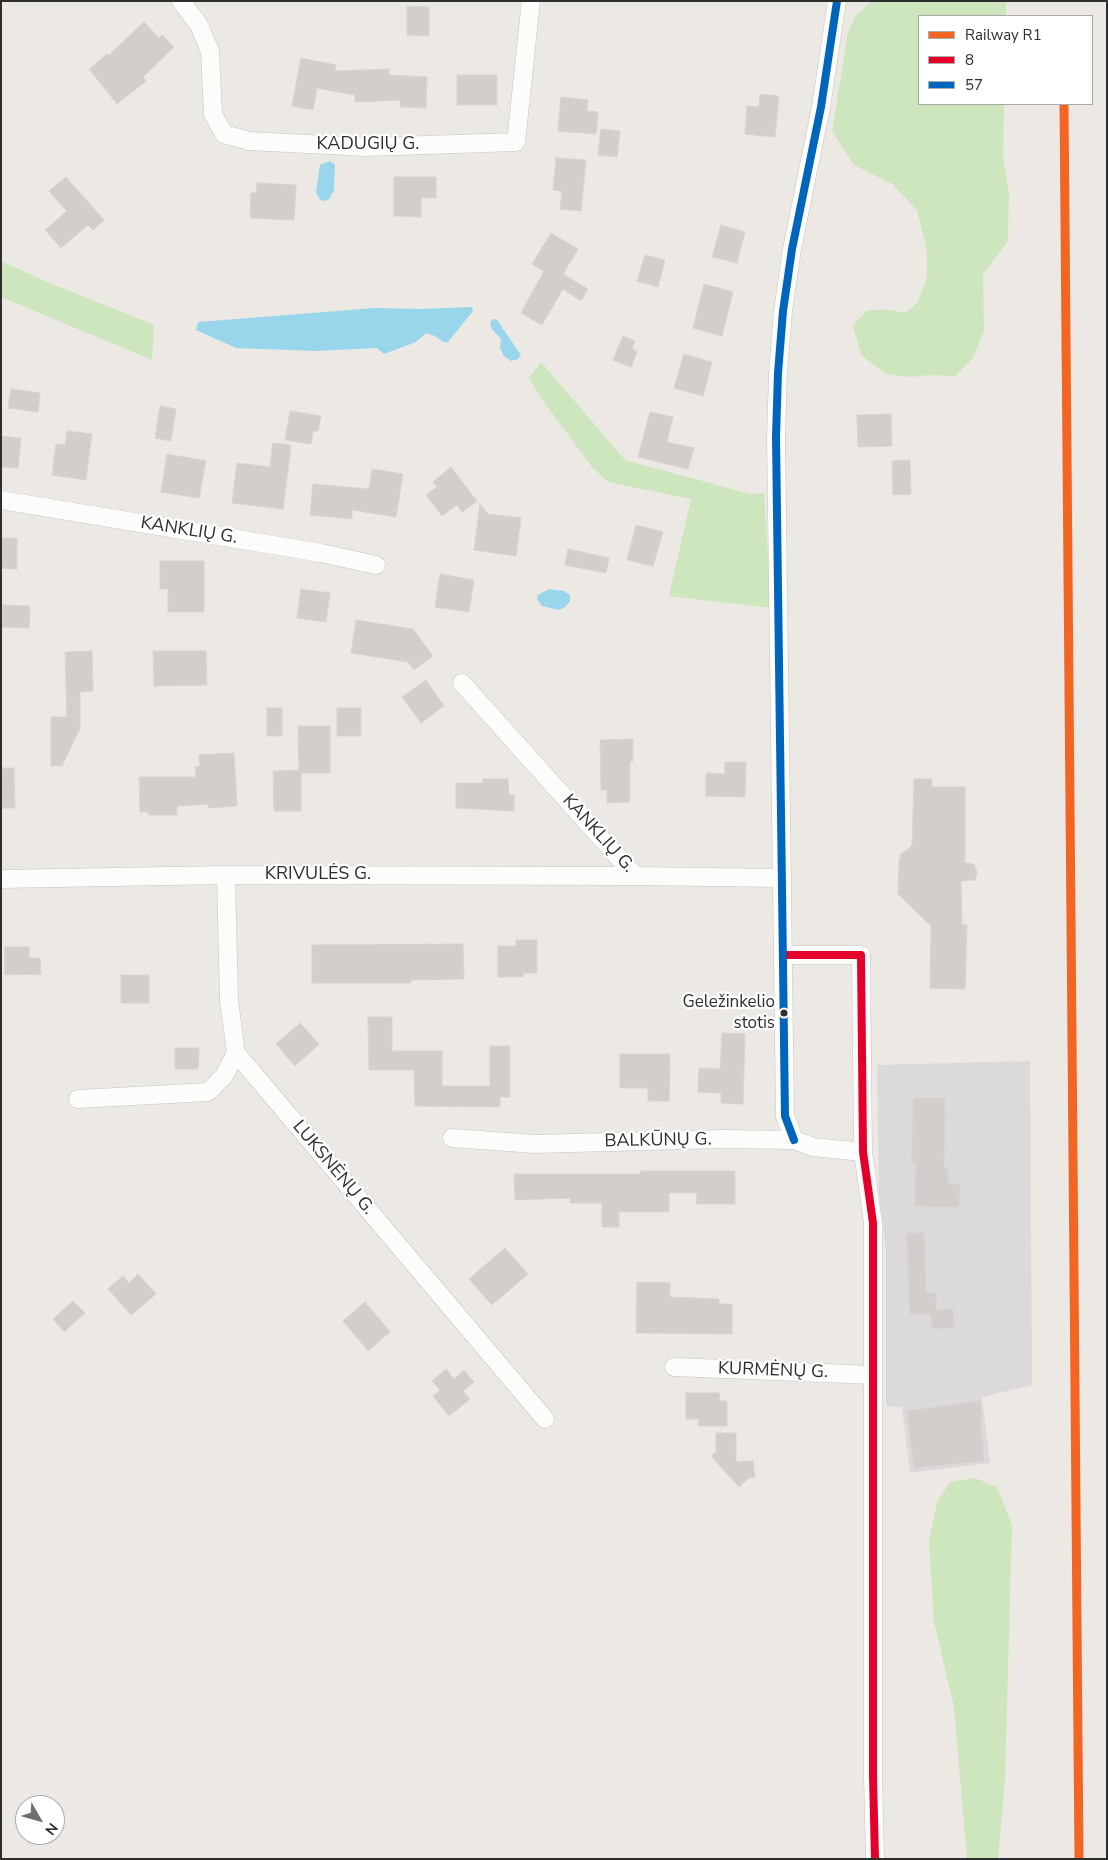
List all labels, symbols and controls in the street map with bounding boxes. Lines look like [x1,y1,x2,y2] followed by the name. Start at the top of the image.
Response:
[918,15,1093,105] legend
[965,25,1042,45] text: Railway R1
[965,50,974,70] text: 8
[965,75,983,95] text: 57
[317,134,419,156] street label: KADUGIŲ G.
[139,513,239,549] street label: KANKLIŲ G.
[557,790,639,878] street label: KANKLIŲ G.
[265,864,371,886] street label: KRIVULĖS G.
[682,993,775,1033] place label: Geležinkelio stotis
[779,1008,789,1018] marker: Geležinkelio stotis
[287,1117,379,1219] street label: LUKSNĖNŲ G.
[604,1129,712,1153] street label: BALKŪNŲ G.
[717,1358,829,1384] street label: KURMĖNŲ G.
[15,1795,65,1845] north arrow
[41,1819,62,1839] text: N

